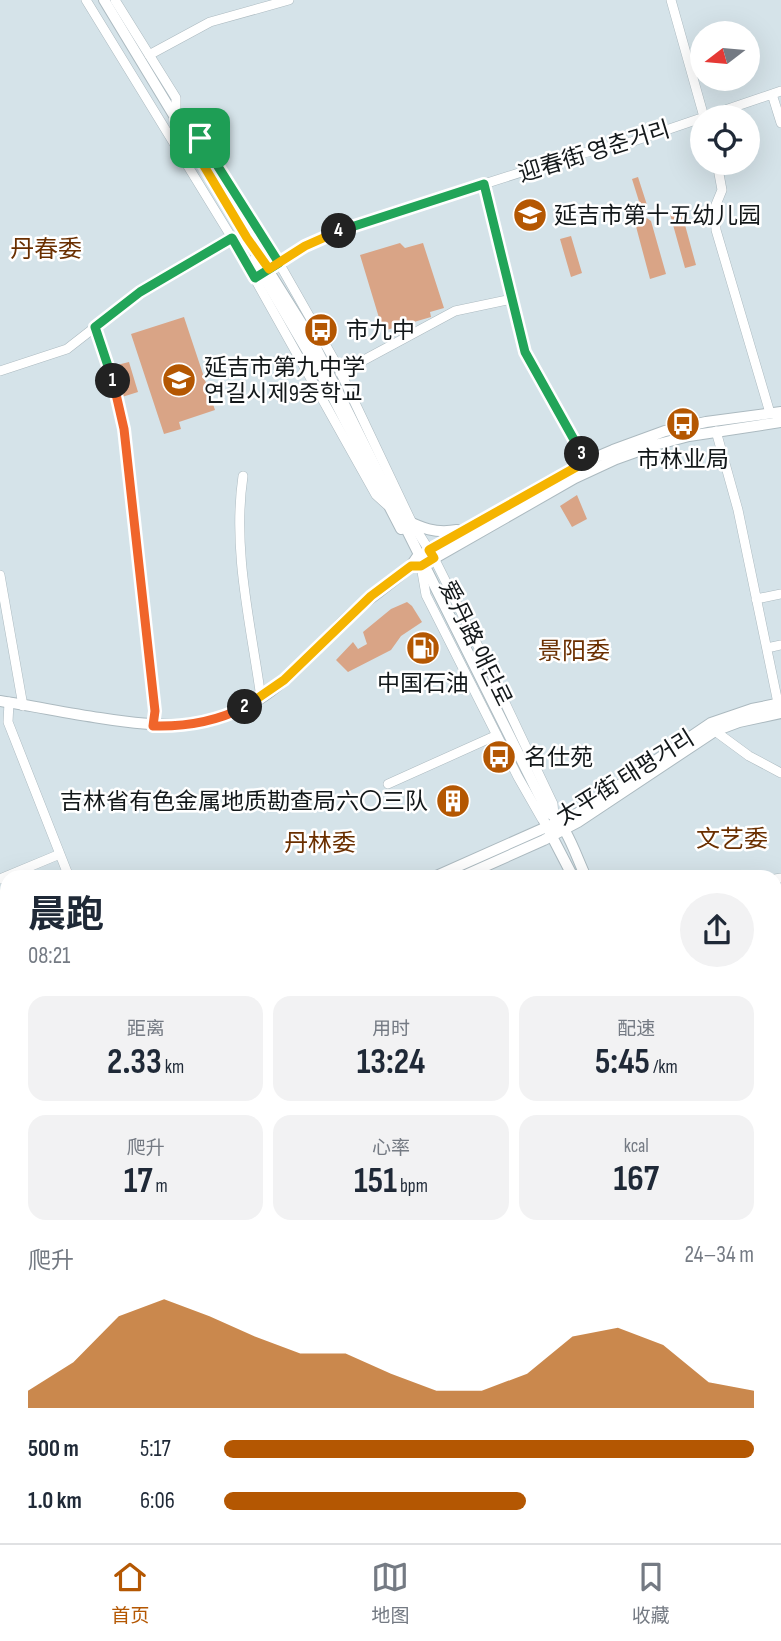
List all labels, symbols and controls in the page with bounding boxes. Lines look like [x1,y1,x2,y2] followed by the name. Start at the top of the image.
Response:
[690,21,760,91] north arrow
[690,21,760,175] map controls
[690,105,760,175] button: locate
[170,108,230,168] pin
[515,116,674,188] street label: 迎春街 영춘거리
[181,119,219,157] icon: arrive
[511,196,549,234] school or university icon: 延吉市第十五幼儿园
[554,202,761,230] place label: 延吉市第十五幼儿园
[322,214,356,248] pin: 4
[334,219,343,242] text: 4
[10,235,82,264] district label: 丹春委
[302,311,340,349] bus stop icon: 市九中
[346,317,415,345] place label: 市九中
[204,354,365,408] place label: 延吉市第九中学 연길시제9중학교
[160,361,198,399] school or university icon: 延吉市第九中学 연길시제9중학교
[96,364,130,398] pin: 1
[109,369,116,392] text: 1
[664,405,702,443] bus stop icon: 市林业局
[564,436,600,472] pin: 3
[577,442,586,465] text: 3
[637,446,729,474] place label: 市林业局
[433,576,518,711] street label: 爱丹路 애단로
[404,629,442,667] fuel station icon: 中国石油
[538,637,610,666] district label: 景阳委
[377,670,469,698] place label: 中国石油
[228,690,262,724] pin: 2
[240,695,249,718] text: 2
[551,724,700,831] street label: 太平街 태평거리
[480,738,518,776] bus stop icon: 名仕苑
[524,744,593,772] place label: 名仕苑
[434,782,472,820] building icon: 吉林省有色金属地质勘查局六〇三队
[60,788,428,816] place label: 吉林省有色金属地质勘查局六〇三队
[696,825,768,854] district label: 文艺委
[284,829,356,858] district label: 丹林委
[28,893,104,938] text: 晨跑
[680,893,754,967] button: share
[28,942,70,970] text: 08:21
[127,1018,165,1041] text: 距离
[372,1018,410,1041] text: 用时
[617,1018,655,1041] text: 配速
[107,1041,162,1084] text: 2.33
[357,1041,425,1084] text: 13:24
[595,1041,650,1084] text: 5:45
[162,1056,184,1079] text: km
[650,1056,678,1079] text: /km
[624,1135,649,1158] text: kcal
[127,1137,165,1160] text: 爬升
[372,1137,410,1160] text: 心率
[614,1158,659,1201] text: 167
[124,1160,152,1203] text: 17
[354,1160,397,1203] text: 151
[152,1175,168,1198] text: m
[397,1175,428,1198] text: bpm
[685,1241,754,1269] text: 24–34 m
[28,1247,74,1275] text: 爬升
[28,1435,79,1463] text: 500 m
[140,1435,171,1463] text: 5:17
[28,1487,82,1515] text: 1.0 km
[140,1487,175,1515] text: 6:06
[111,1558,149,1628] tab: 首页
[371,1558,410,1628] tab: 地图
[632,1558,670,1628] tab: 收藏

